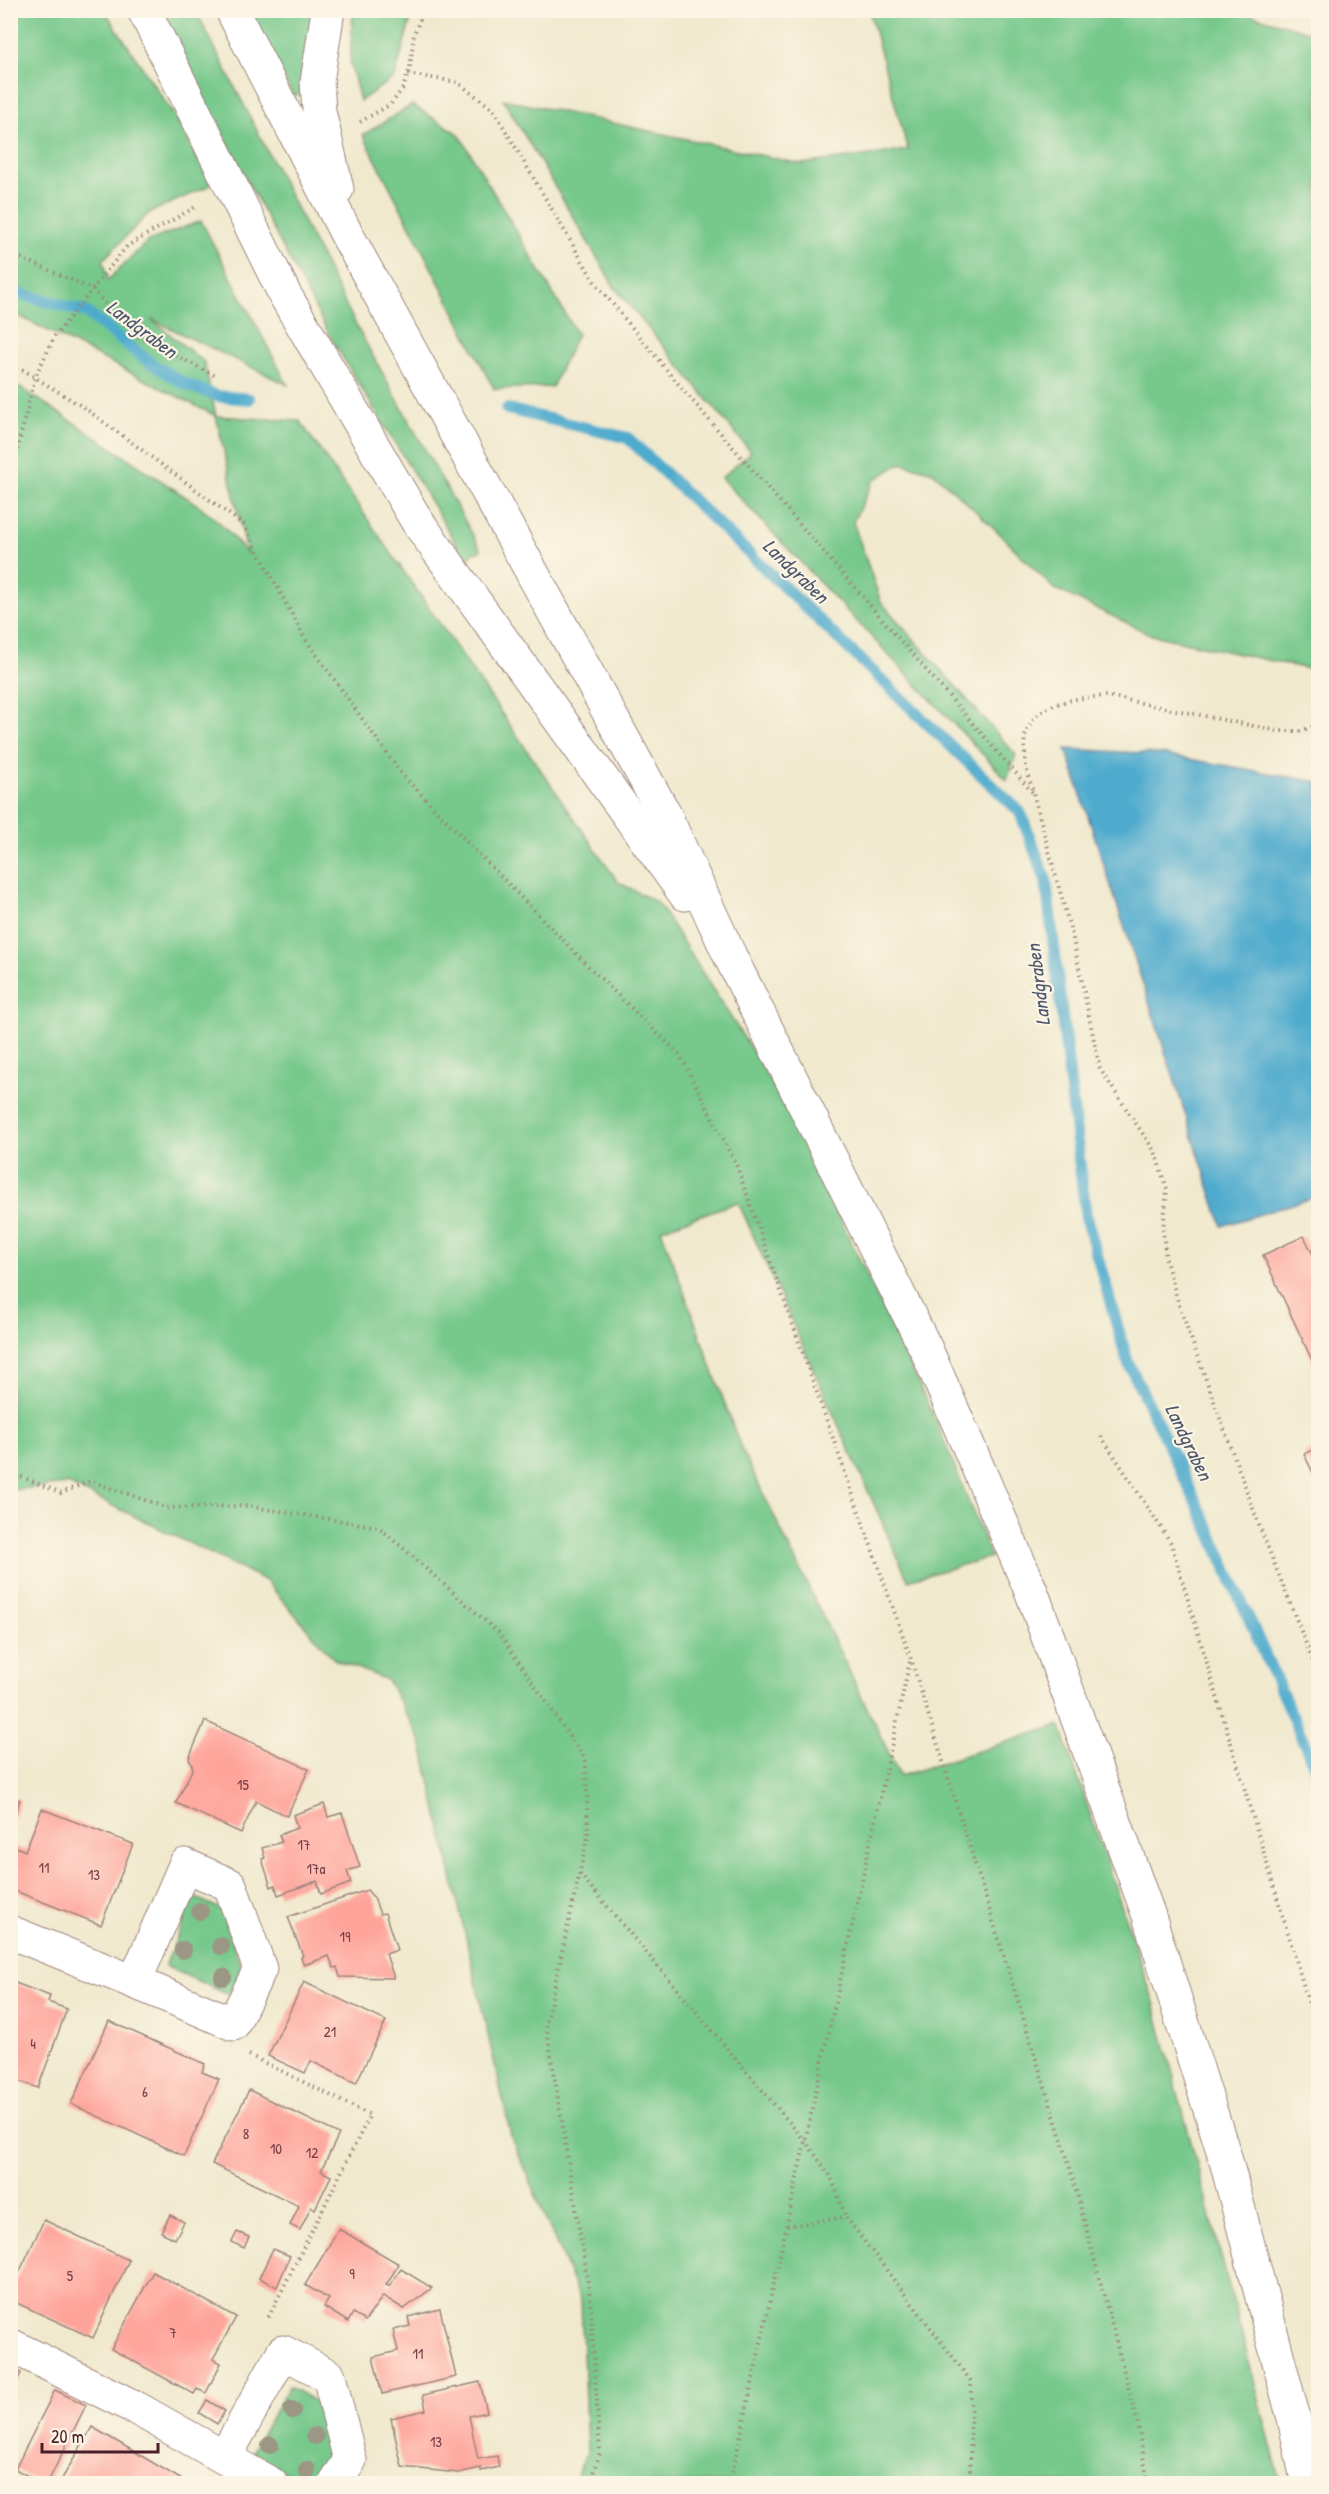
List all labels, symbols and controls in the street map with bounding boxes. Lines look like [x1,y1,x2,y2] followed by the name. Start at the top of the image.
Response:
[101,293,185,366] water label: Landgraben
[757,533,837,611] water label: Landgraben
[1019,941,1057,1027] water label: Landgraben
[1158,1399,1220,1487] water label: Landgraben
[237,1774,250,1795] house number: 15
[298,1834,310,1855] house number: 17
[39,1857,49,1878] house number: 11
[307,1858,325,1879] house number: 17a
[88,1864,100,1885] house number: 13
[340,1926,351,1947] house number: 19
[324,2021,336,2042] house number: 21
[30,2033,36,2054] house number: 4
[142,2081,148,2102] house number: 6
[243,2123,249,2144] house number: 8
[270,2138,282,2159] house number: 10
[306,2142,318,2163] house number: 12
[349,2263,355,2284] house number: 9
[67,2265,74,2286] house number: 5
[169,2322,177,2343] house number: 7
[413,2343,423,2364] house number: 11
[42,2416,158,2454] scale bar
[51,2424,84,2449] text: 20 m
[430,2431,442,2452] house number: 13

